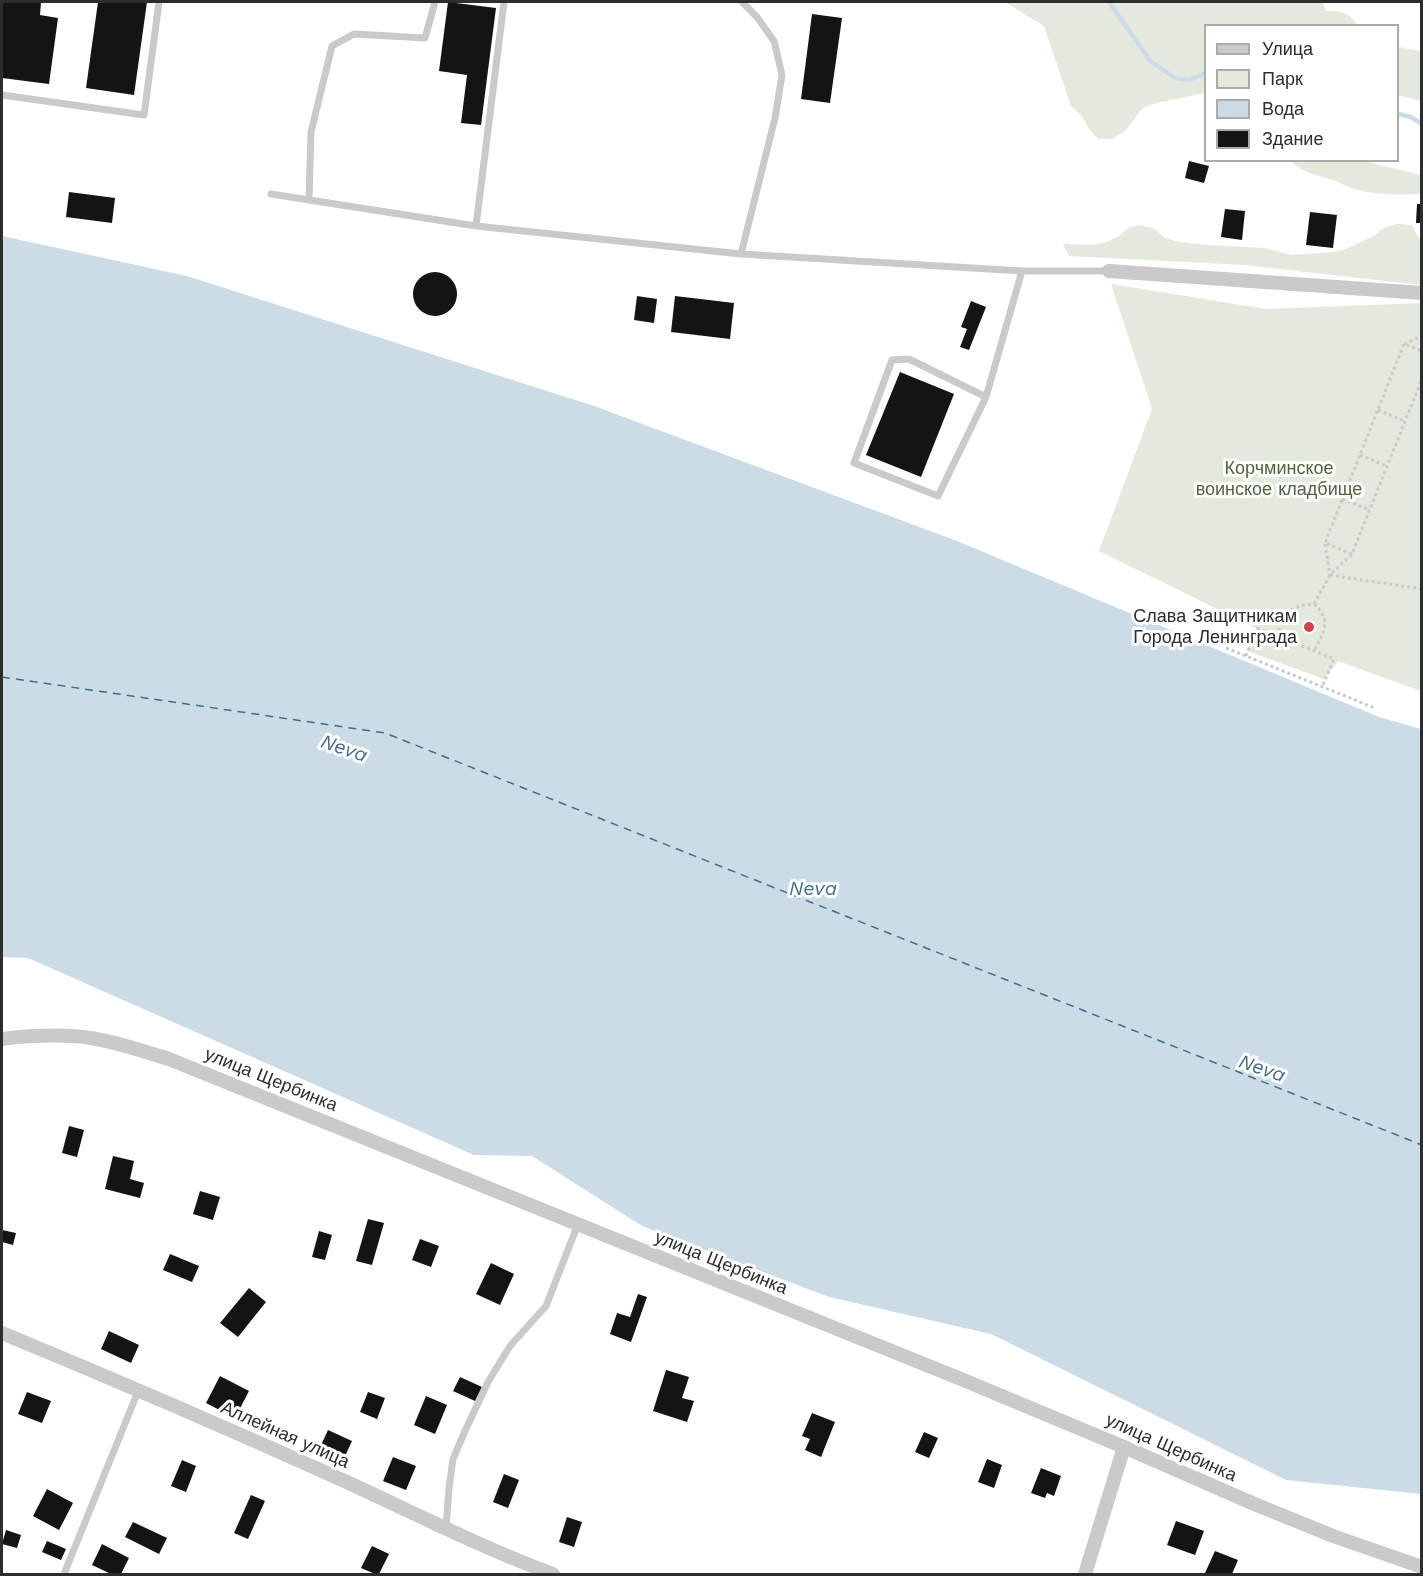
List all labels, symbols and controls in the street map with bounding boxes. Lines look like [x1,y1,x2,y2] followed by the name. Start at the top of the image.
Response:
[1204,24,1399,162] legend
[1262,38,1313,59] text: Улица
[1262,68,1303,89] text: Парк
[1262,98,1304,119] text: Вода
[1262,128,1323,149] text: Здание
[1196,458,1362,500] park label: Корчминское воинское кладбище
[1133,606,1297,648] place label: Слава Защитникам Города Ленинграда
[1302,620,1316,634] marker: Слава Защитникам Города Ленинграда
[317,730,371,768] water label: Neva
[789,877,837,901] water label: Neva
[202,1044,340,1116] street label: улица Щербинка
[1235,1050,1289,1088] water label: Neva
[652,1227,790,1299] street label: улица Щербинка
[217,1397,353,1473] street label: Аллейная улица
[1102,1409,1240,1487] street label: улица Щербинка

